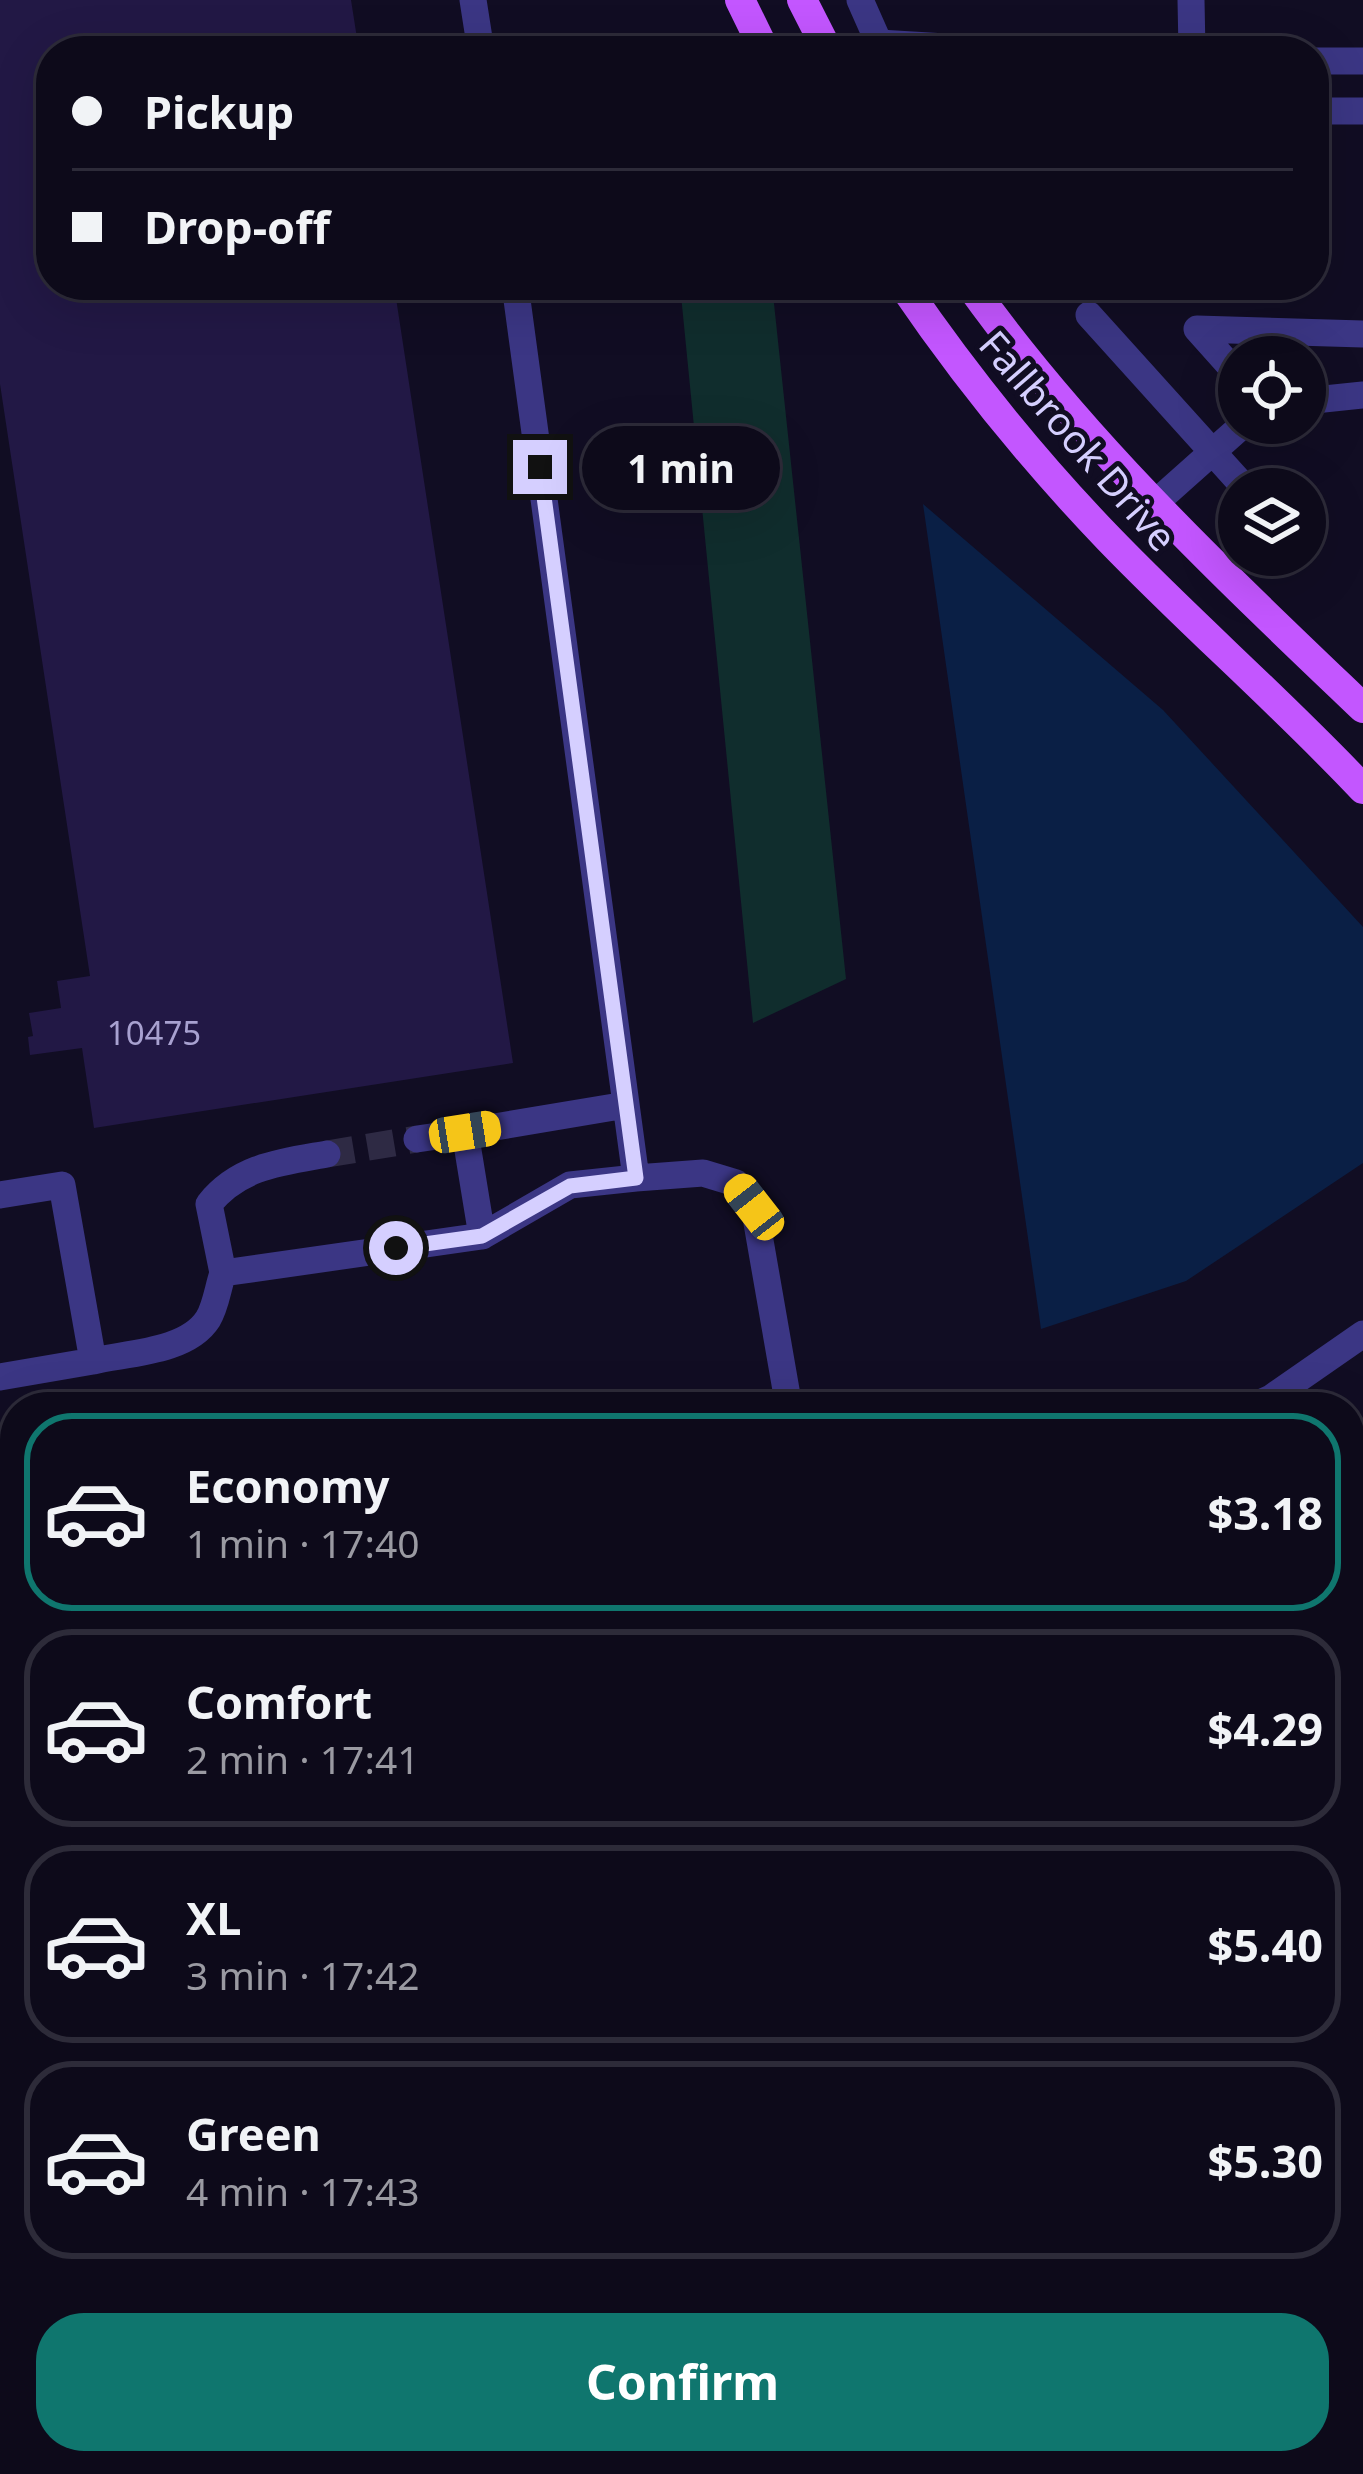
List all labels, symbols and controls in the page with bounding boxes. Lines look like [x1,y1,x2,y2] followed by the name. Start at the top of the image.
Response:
[144,81,294,142] text: Pickup
[144,196,330,257] text: Drop-off
[968,318,1190,562] street label: Fallbrook Drive
[1218,336,1326,576] map controls
[1218,336,1326,444] button: locate
[582,425,780,509] callout: 1 min
[513,440,567,494] route end
[627,441,735,494] text: 1 min
[1218,468,1326,576] button: layers
[107,1010,201,1055] house number: 10475
[427,1109,503,1155] car
[718,1168,790,1246] car
[369,1221,423,1275] route start
[186,1455,390,1516] text: Economy
[42,1458,150,1566] icon: car
[1207,1482,1323,1543] text: $3.18
[186,1516,420,1569] text: 1 min · 17:40
[186,1671,372,1732] text: Comfort
[42,1674,150,1782] icon: car
[1207,1698,1323,1759] text: $4.29
[186,1732,420,1785] text: 2 min · 17:41
[186,1887,241,1948] text: XL
[42,1890,150,1998] icon: car
[1207,1914,1323,1975] text: $5.40
[186,1948,420,2001] text: 3 min · 17:42
[186,2103,321,2164] text: Green
[42,2106,150,2214] icon: car
[1207,2130,1323,2191] text: $5.30
[186,2164,420,2217] text: 4 min · 17:43
[36,2313,1329,2451] button: Confirm

